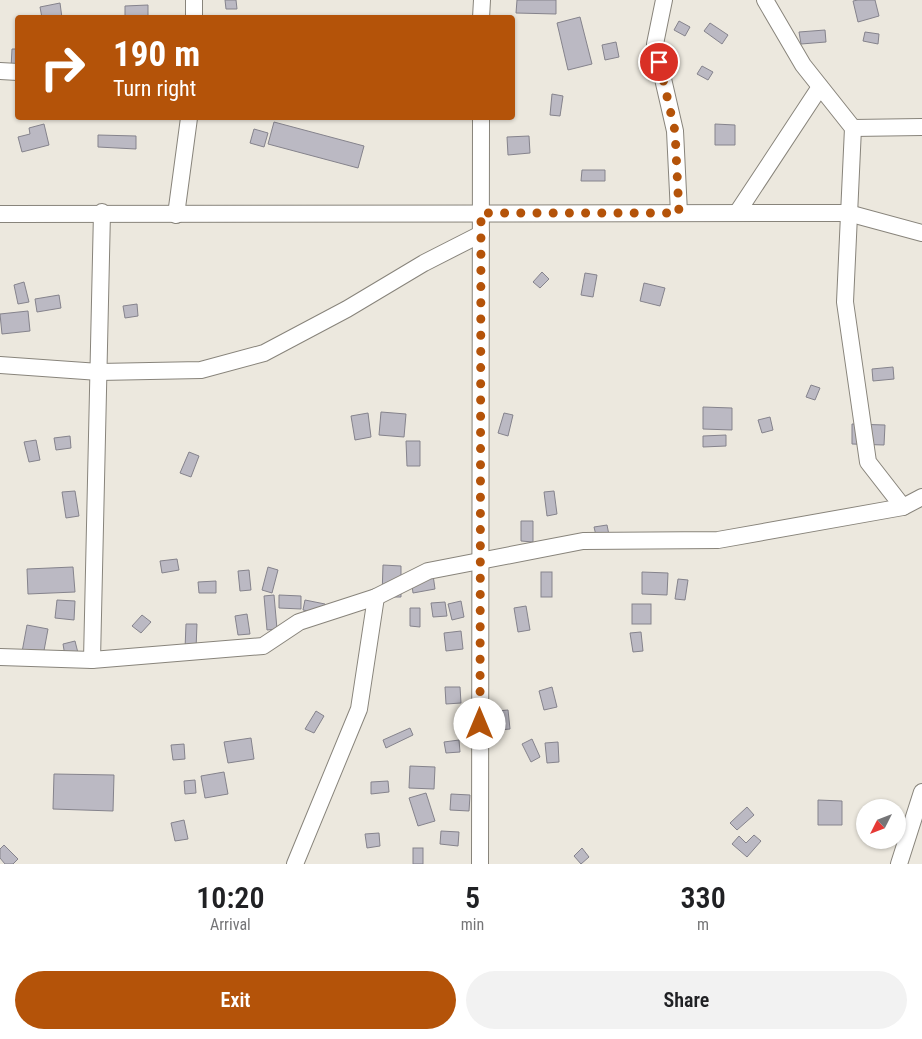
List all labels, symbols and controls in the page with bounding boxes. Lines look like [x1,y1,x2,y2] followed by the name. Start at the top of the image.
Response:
[113,34,200,75] text: 190 m
[30,35,95,100] icon: right
[638,41,680,83] pin
[645,48,673,76] icon: arrive
[113,76,196,101] text: Turn right
[453,697,505,749] position arrow
[856,799,906,849] north arrow
[856,799,906,849] map controls
[196,880,265,915] text: 10:20
[465,880,480,915] text: 5
[680,880,726,915] text: 330
[210,915,251,934] text: Arrival
[461,915,484,934] text: min
[697,915,709,934] text: m
[15,971,456,1029] button: Exit
[466,971,907,1029] button: Share

